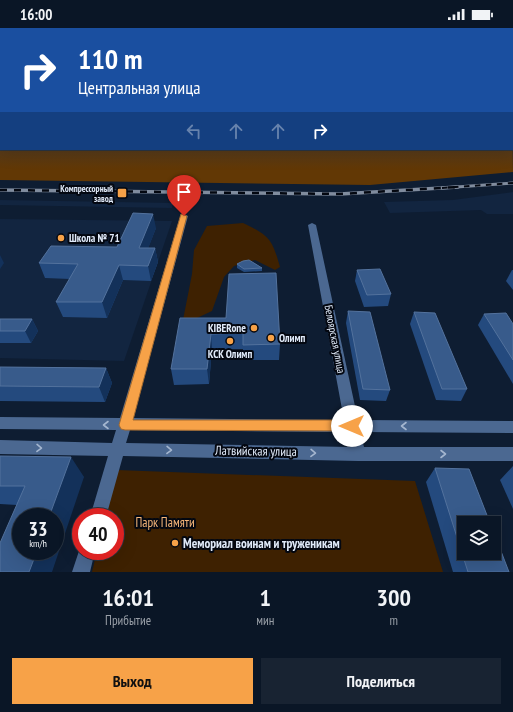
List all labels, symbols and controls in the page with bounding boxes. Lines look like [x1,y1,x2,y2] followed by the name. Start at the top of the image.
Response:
[20,5,52,24] text: 16:00
[78,40,142,77] text: 110 m
[12,44,64,96] icon: right
[78,76,200,99] text: Центральная улица
[183,120,205,142] icon: left
[225,120,247,142] icon: ahead
[267,120,289,142] icon: ahead
[309,120,331,142] icon: right
[167,175,201,216] pin
[173,181,195,203] icon: arrive
[60,183,114,204] place label: Компрессорный завод
[116,187,128,199] marker: Компрессорный завод
[69,231,120,245] place label: Школа № 71
[56,233,66,243] marker: Школа № 71
[322,304,348,374] street label: Белоярская улица
[208,321,246,335] place label: KIBERone
[249,323,259,333] marker: KIBERone
[279,331,306,345] place label: Олимп
[266,333,276,343] marker: Олимп
[225,336,235,346] marker: КСК Олимп
[208,347,252,361] place label: КСК Олимп
[331,405,373,447] position arrow
[103,421,109,429] one-way arrow
[401,422,407,430] one-way arrow
[214,442,297,460] street label: Латвийская улица
[36,443,42,452] one-way arrow
[166,445,172,454] one-way arrow
[310,449,316,457] one-way arrow
[440,450,446,458] one-way arrow
[72,508,124,560] speed limit sign: 40
[135,514,195,531] park label: Парк Памяти
[28,516,48,542] text: 33
[457,516,501,560] map controls
[457,516,501,560] button: layers
[183,535,340,552] place label: Мемориал воинам и труженикам
[29,537,47,550] text: km/h
[170,538,180,548] marker: Мемориал воинам и труженикам
[102,582,154,613] text: 16:01
[260,582,271,613] text: 1
[376,582,411,613] text: 300
[105,612,151,629] text: Прибытие
[256,612,274,629] text: мин
[389,612,398,629] text: m
[12,658,253,704] button: Выход
[261,658,501,704] button: Поделиться

